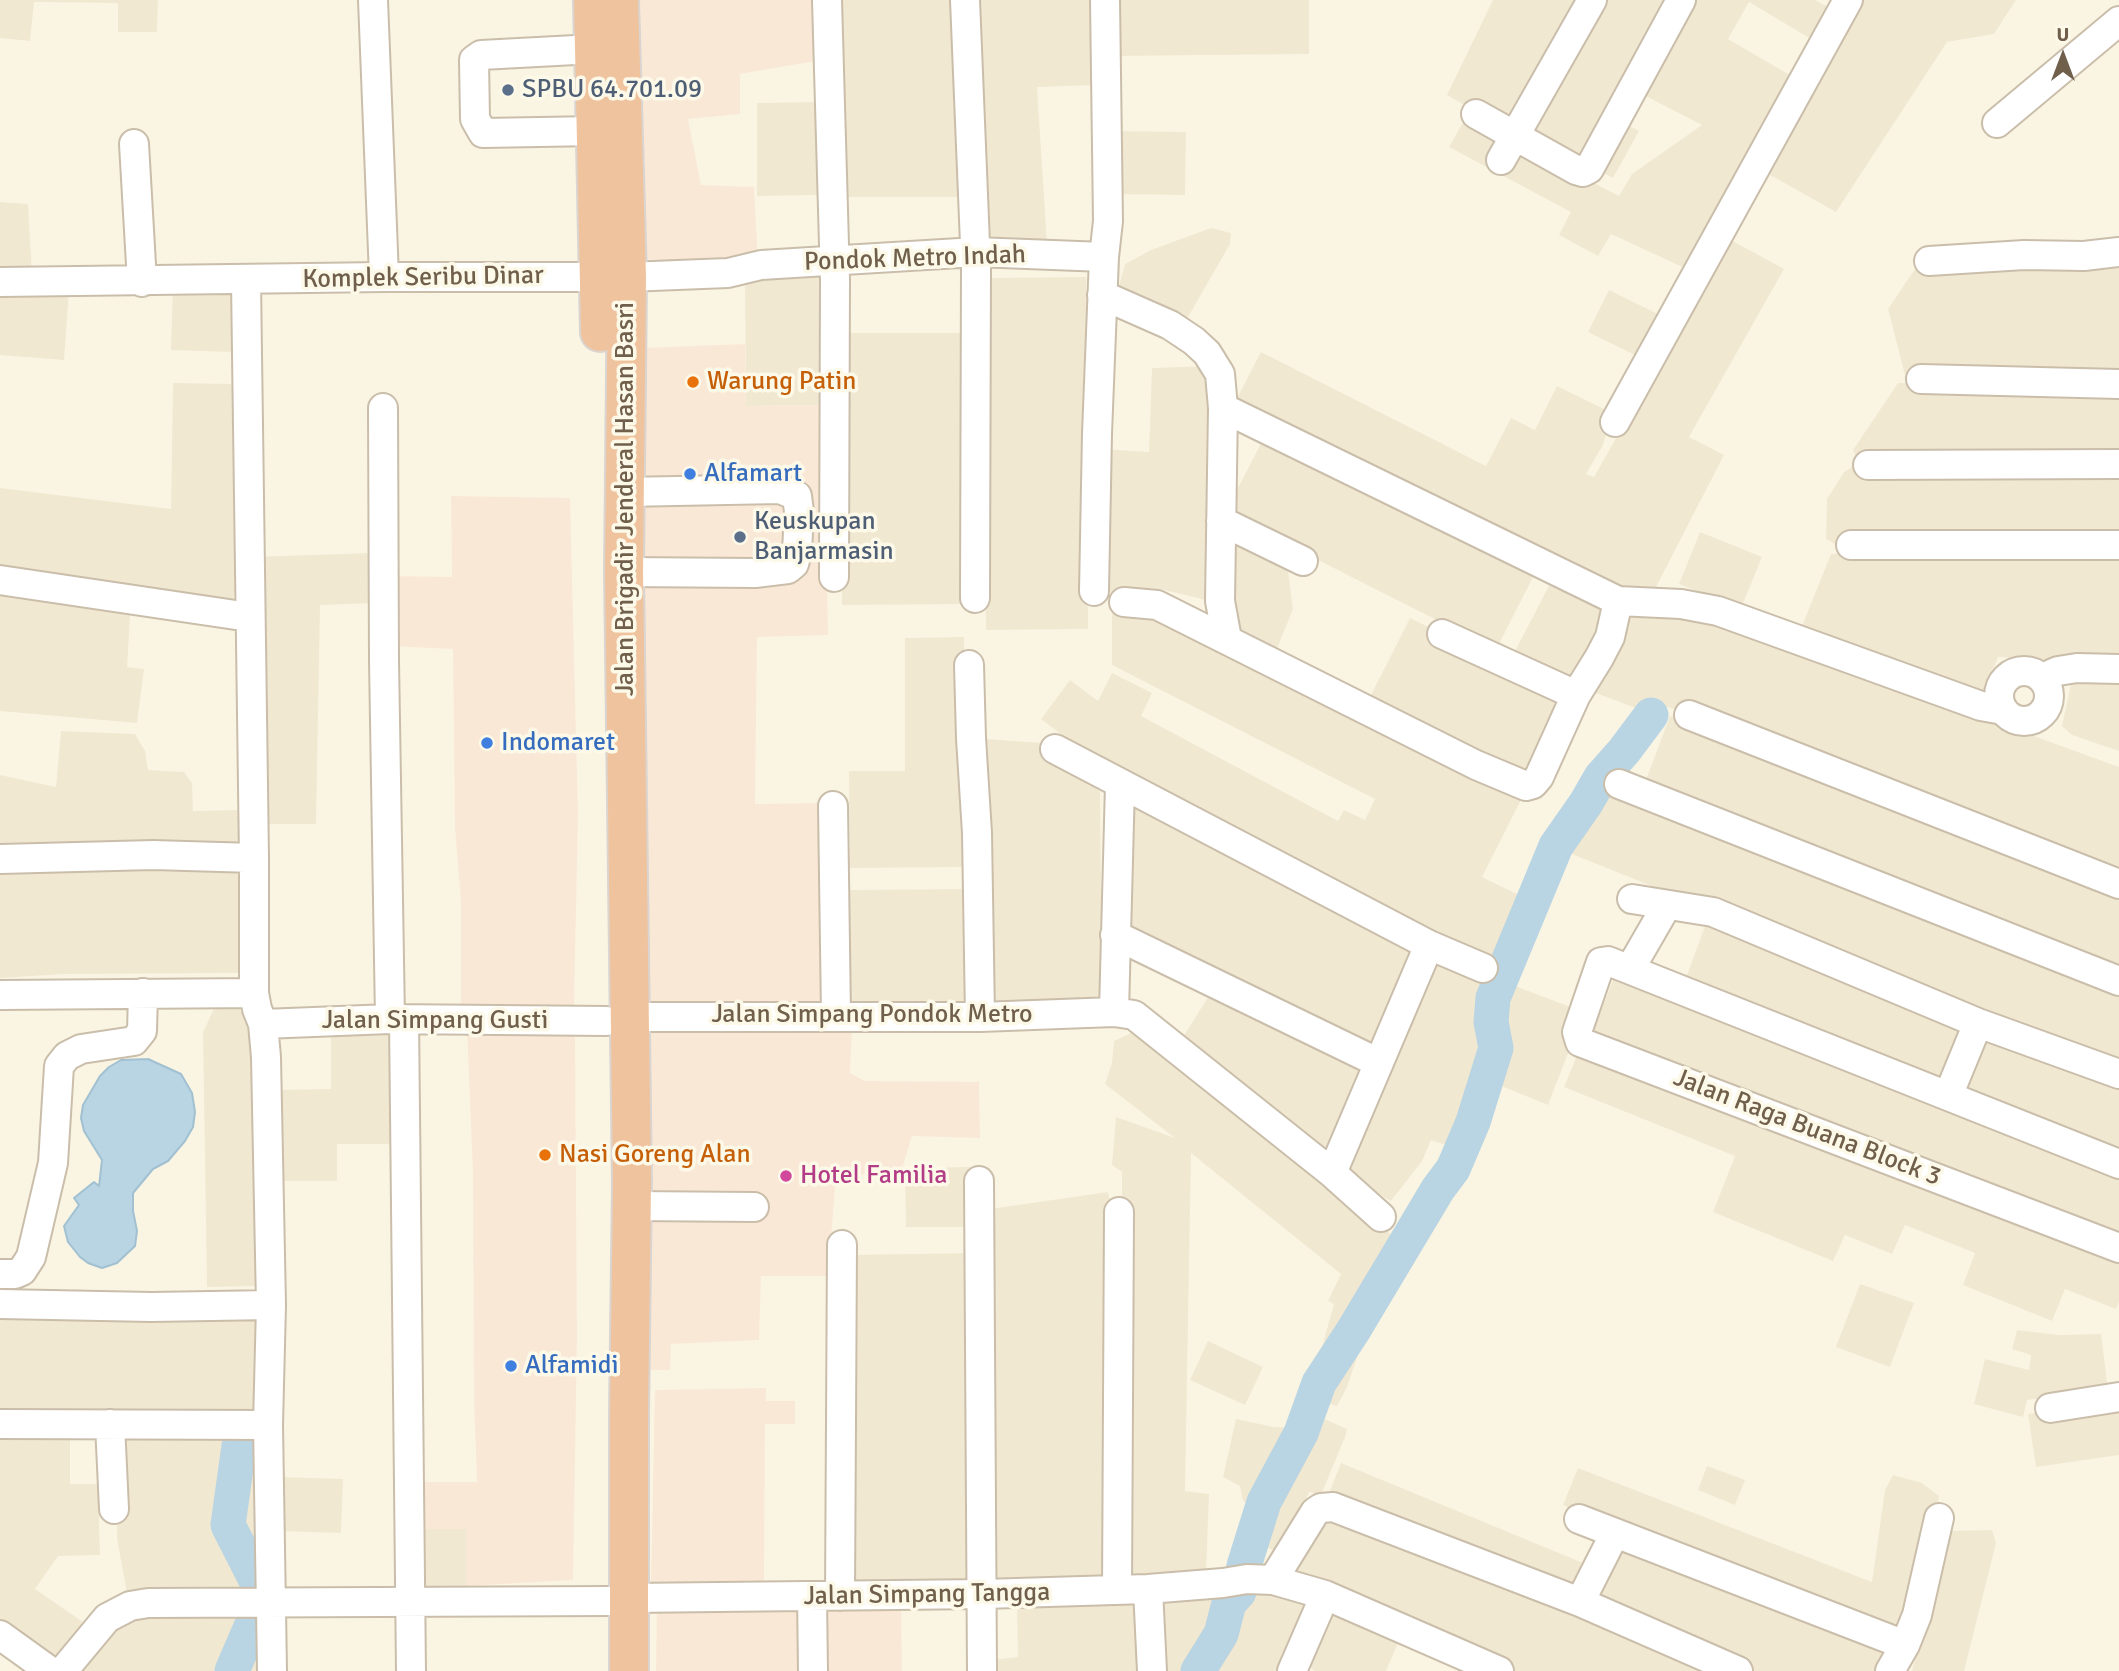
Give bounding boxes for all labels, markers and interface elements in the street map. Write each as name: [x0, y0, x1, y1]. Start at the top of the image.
north arrow: [2028, 21, 2098, 91]
text: U: [2057, 23, 2069, 47]
place label: SPBU 64.701.09: [522, 74, 702, 106]
marker: SPBU 64.701.09: [500, 82, 516, 98]
street label: Pondok Metro Indah: [803, 240, 1027, 278]
street label: Komplek Seribu Dinar: [302, 260, 544, 296]
street label: Jalan Brigadir Jenderal Hasan Basri: [610, 302, 642, 696]
place label: Warung Patin: [707, 366, 856, 398]
marker: Warung Patin: [685, 374, 701, 390]
place label: Alfamart: [704, 458, 802, 490]
marker: Alfamart: [682, 466, 698, 482]
place label: Keuskupan Banjarmasin: [754, 506, 894, 568]
marker: Keuskupan Banjarmasin: [732, 529, 748, 545]
place label: Indomaret: [501, 727, 615, 759]
marker: Indomaret: [479, 735, 495, 751]
street label: Jalan Simpang Pondok Metro: [711, 999, 1033, 1031]
street label: Jalan Simpang Gusti: [322, 1005, 548, 1037]
street label: Jalan Raga Buana Block 3: [1669, 1063, 1945, 1193]
place label: Nasi Goreng Alan: [559, 1139, 751, 1171]
marker: Nasi Goreng Alan: [537, 1147, 553, 1163]
place label: Hotel Familia: [800, 1160, 947, 1192]
marker: Hotel Familia: [778, 1168, 794, 1184]
place label: Alfamidi: [525, 1350, 618, 1382]
marker: Alfamidi: [503, 1358, 519, 1374]
street label: Jalan Simpang Tangga: [803, 1577, 1051, 1613]

